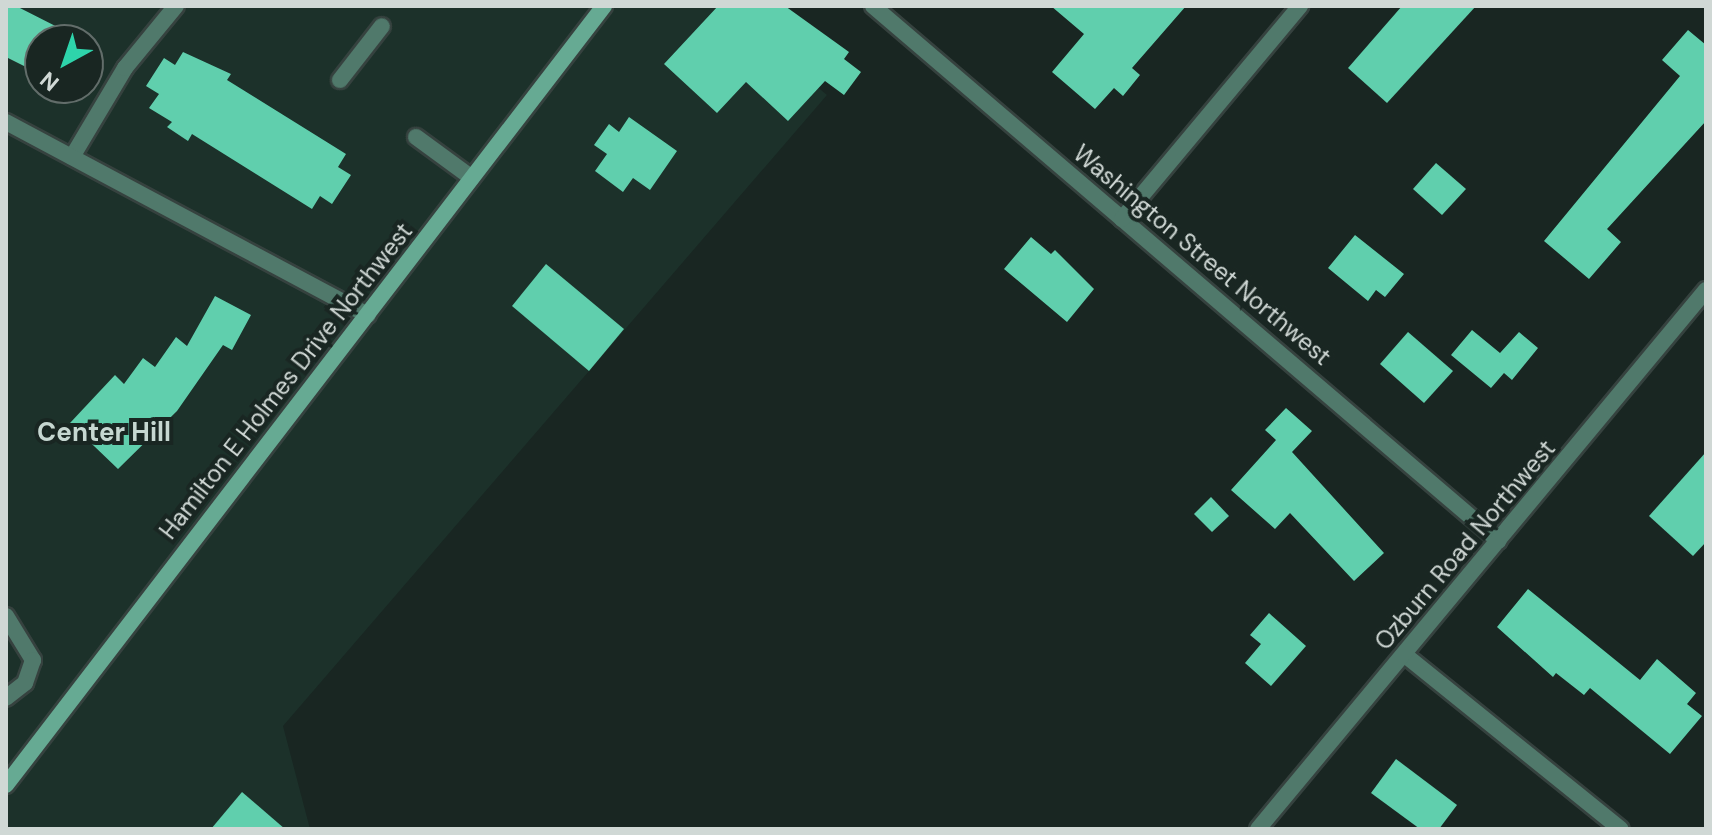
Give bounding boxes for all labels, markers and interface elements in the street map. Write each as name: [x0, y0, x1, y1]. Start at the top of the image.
north arrow: [24, 24, 104, 104]
text: N: [34, 65, 65, 98]
street label: Washington Street Northwest: [1067, 139, 1337, 371]
street label: Hamilton E Holmes Drive Northwest: [154, 217, 418, 545]
district label: Center Hill: [37, 417, 171, 449]
street label: Ozburn Road Northwest: [1369, 434, 1561, 656]

